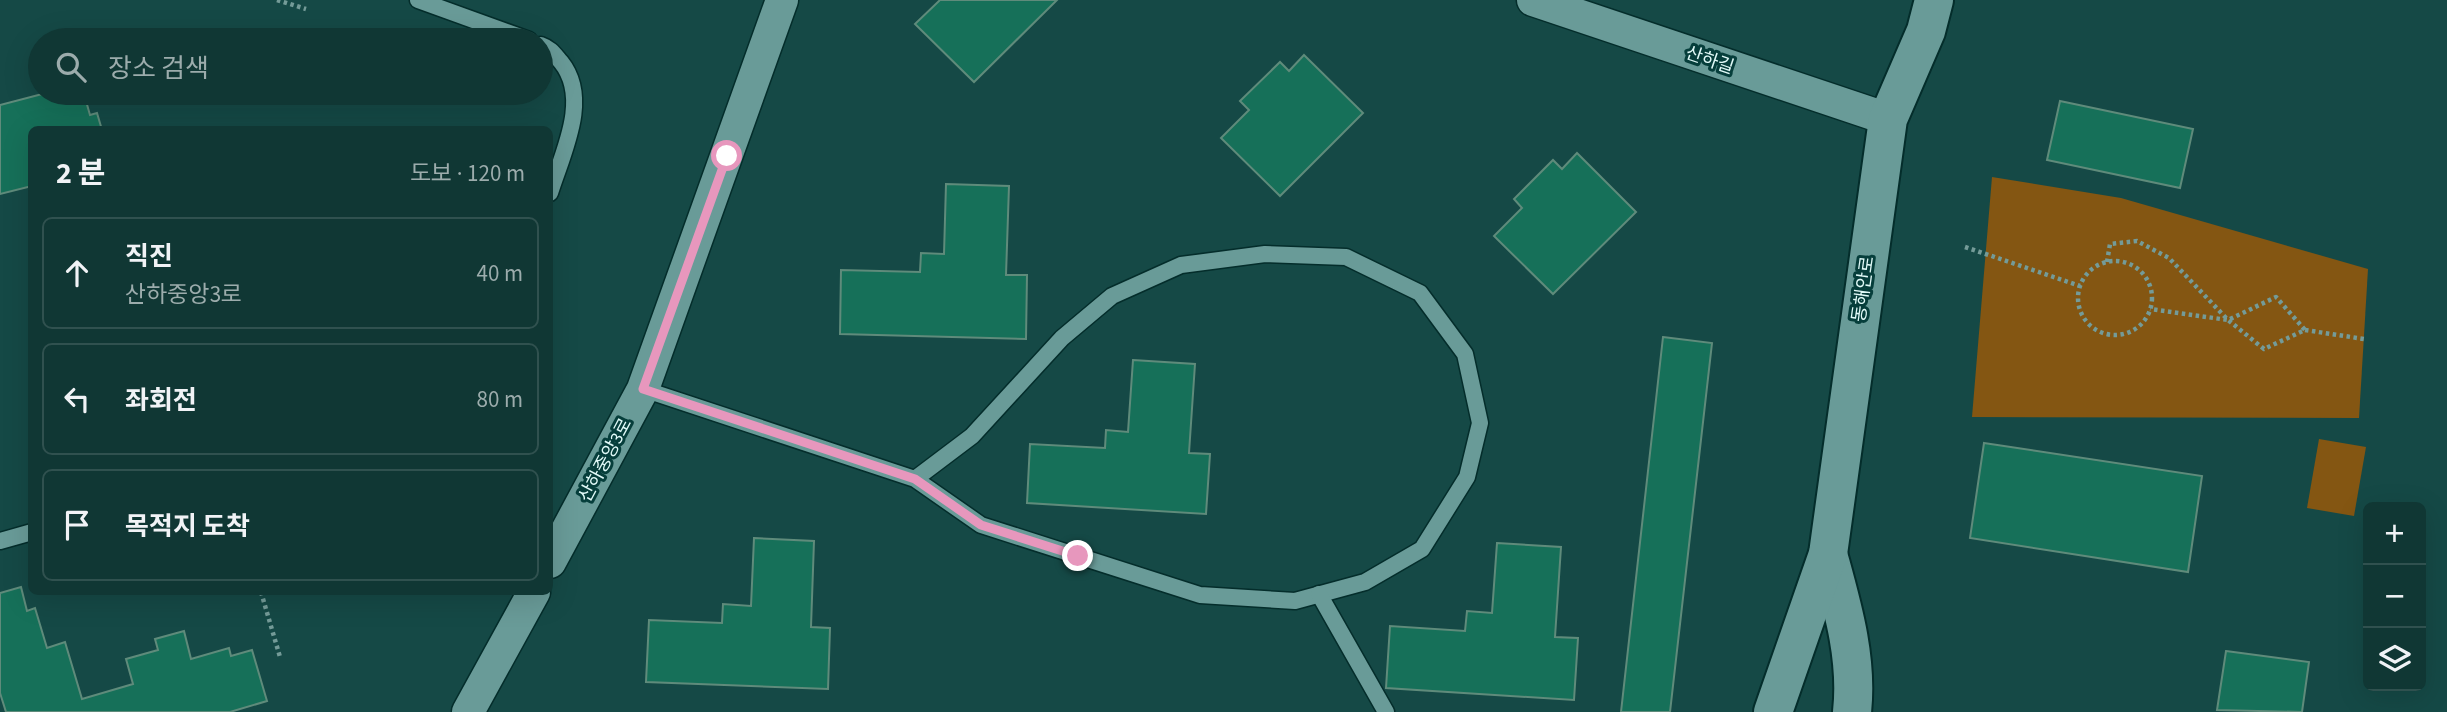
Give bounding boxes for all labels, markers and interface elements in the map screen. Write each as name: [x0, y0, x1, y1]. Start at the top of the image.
search box: [28, 28, 553, 105]
street label: 산하길: [1682, 41, 1737, 80]
icon: search: [52, 48, 90, 86]
text: 장소 검색: [108, 50, 209, 87]
route start: [711, 140, 742, 171]
text: 2 분: [56, 152, 105, 195]
text: 도보 · 120 m: [410, 157, 525, 190]
text: 직진: [125, 238, 173, 275]
icon: ahead: [58, 254, 96, 292]
street label: 동해안로: [1847, 255, 1880, 324]
text: 40 m: [476, 257, 523, 290]
text: 산하중앙3로: [125, 278, 242, 311]
icon: left: [58, 380, 96, 418]
text: 좌회전: [125, 382, 197, 419]
text: 80 m: [476, 383, 523, 416]
street label: 산하중앙3로: [573, 414, 638, 507]
map controls: [2363, 502, 2426, 691]
button: +: [2363, 502, 2426, 565]
icon: arrive: [58, 506, 96, 544]
text: 목적지 도착: [125, 508, 250, 545]
route end: [1062, 540, 1093, 571]
button: −: [2363, 565, 2426, 628]
button: layers: [2363, 628, 2426, 691]

